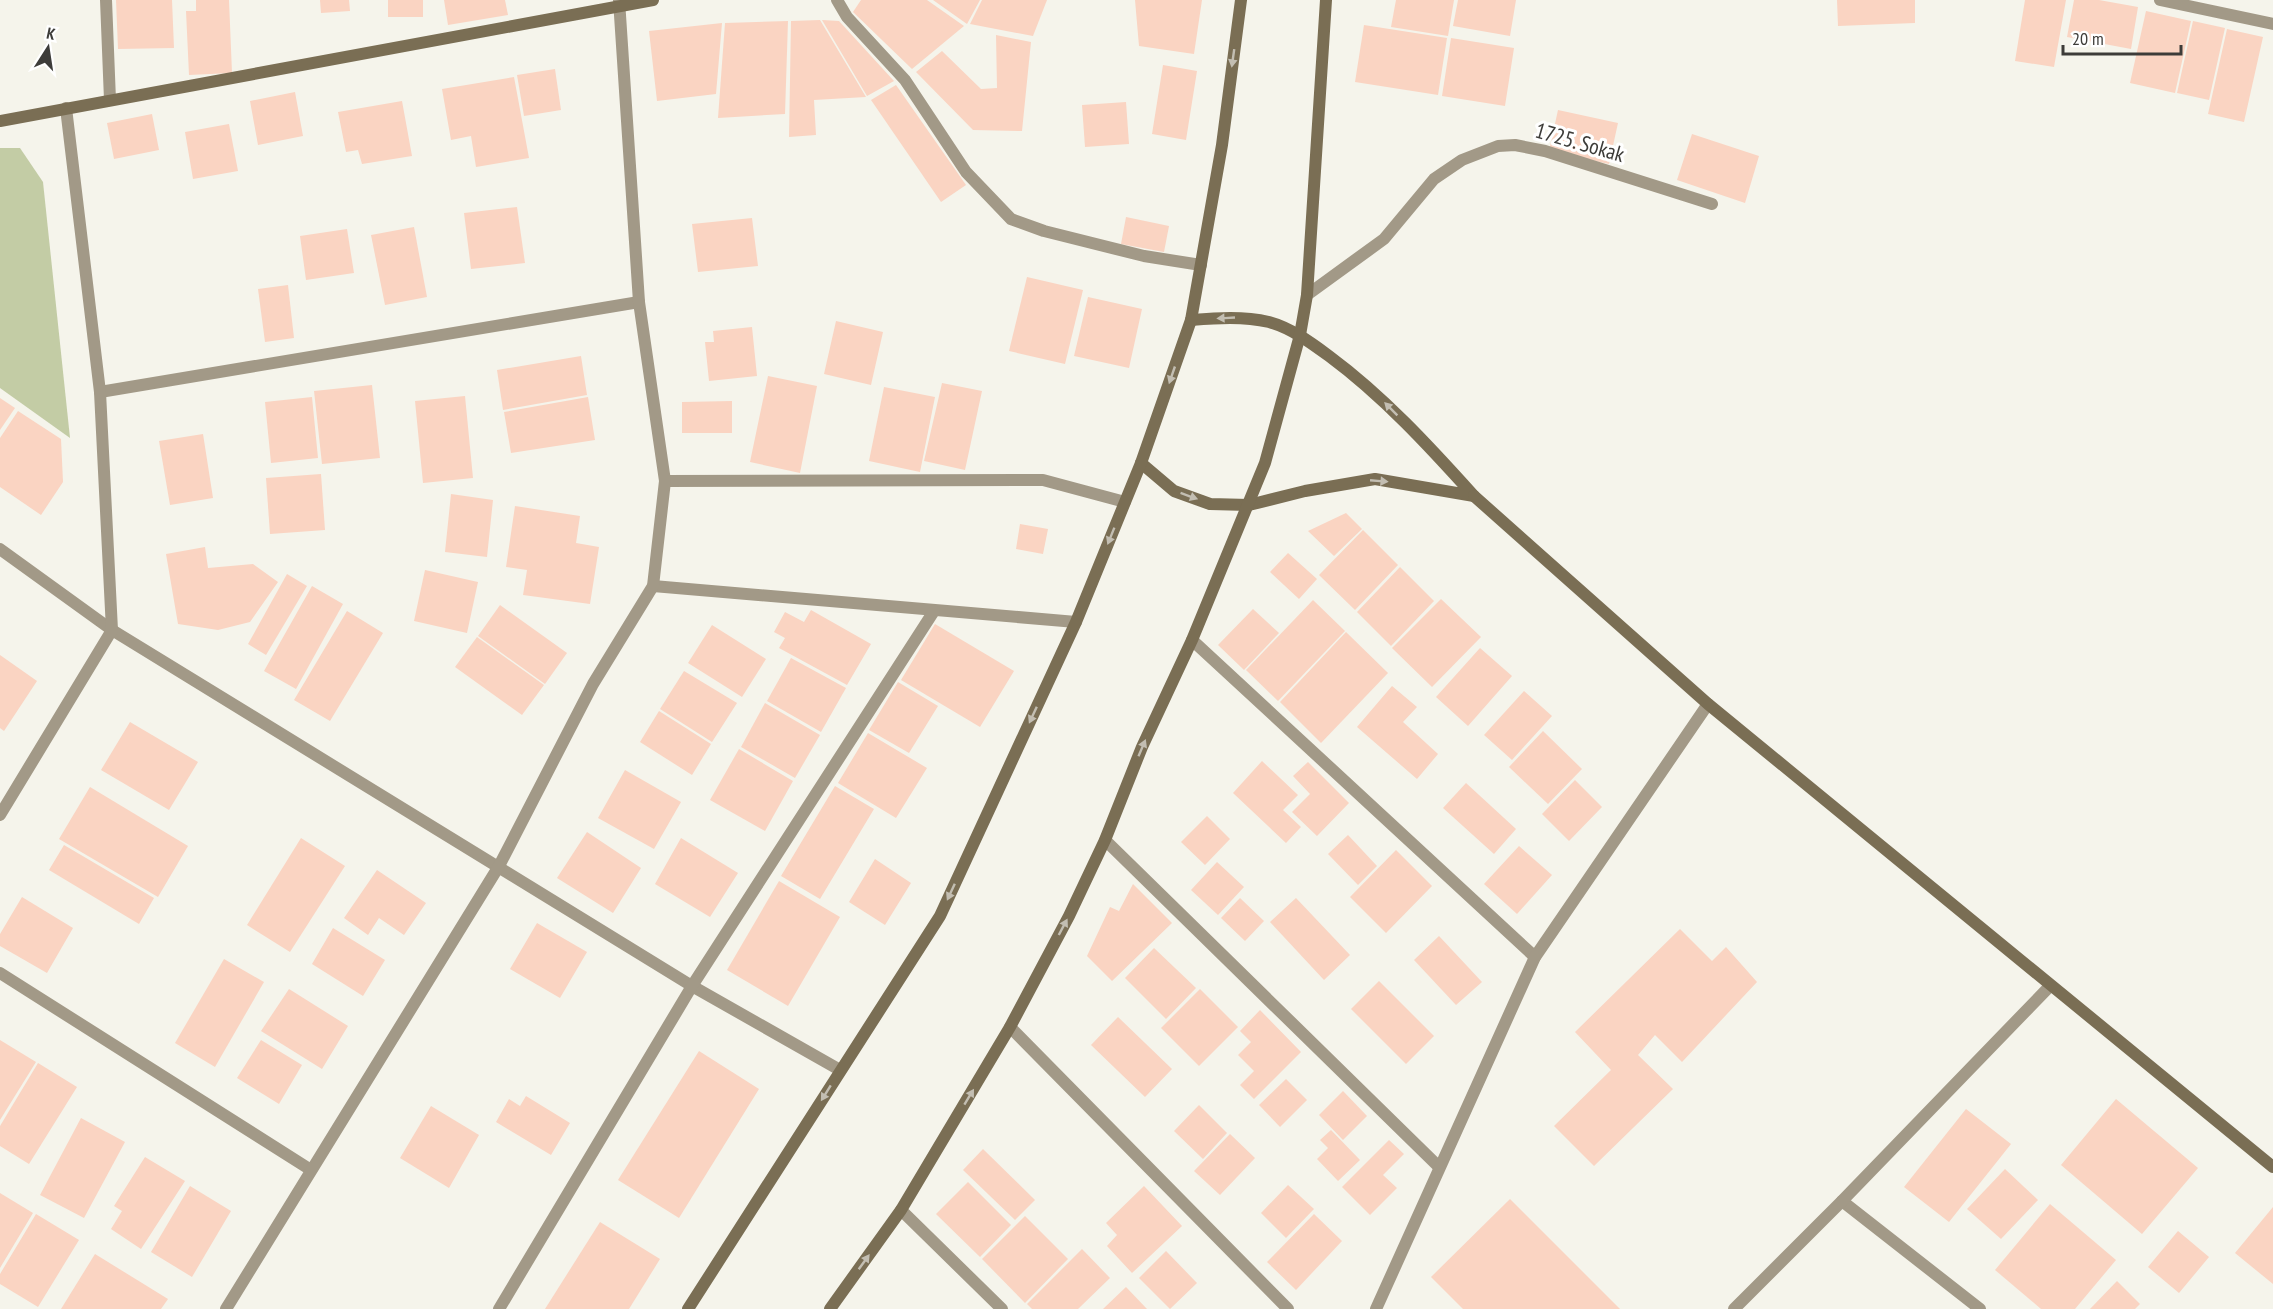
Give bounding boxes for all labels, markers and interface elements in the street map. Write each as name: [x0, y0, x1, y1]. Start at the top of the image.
north arrow: [18, 18, 78, 78]
scale bar: [2063, 18, 2182, 56]
text: K: [45, 23, 58, 44]
text: 20 m: [2072, 27, 2104, 50]
one-way arrow: [1229, 49, 1238, 68]
street label: 1725. Sokak: [1532, 116, 1628, 168]
one-way arrow: [1216, 313, 1235, 322]
one-way arrow: [1166, 366, 1176, 384]
one-way arrow: [1385, 402, 1399, 416]
one-way arrow: [1370, 476, 1389, 485]
one-way arrow: [1180, 491, 1198, 501]
one-way arrow: [1106, 528, 1116, 546]
one-way arrow: [1028, 706, 1037, 724]
one-way arrow: [1137, 739, 1147, 757]
one-way arrow: [947, 884, 956, 901]
one-way arrow: [1058, 918, 1068, 935]
one-way arrow: [820, 1085, 831, 1101]
one-way arrow: [963, 1089, 974, 1105]
one-way arrow: [858, 1254, 870, 1270]

